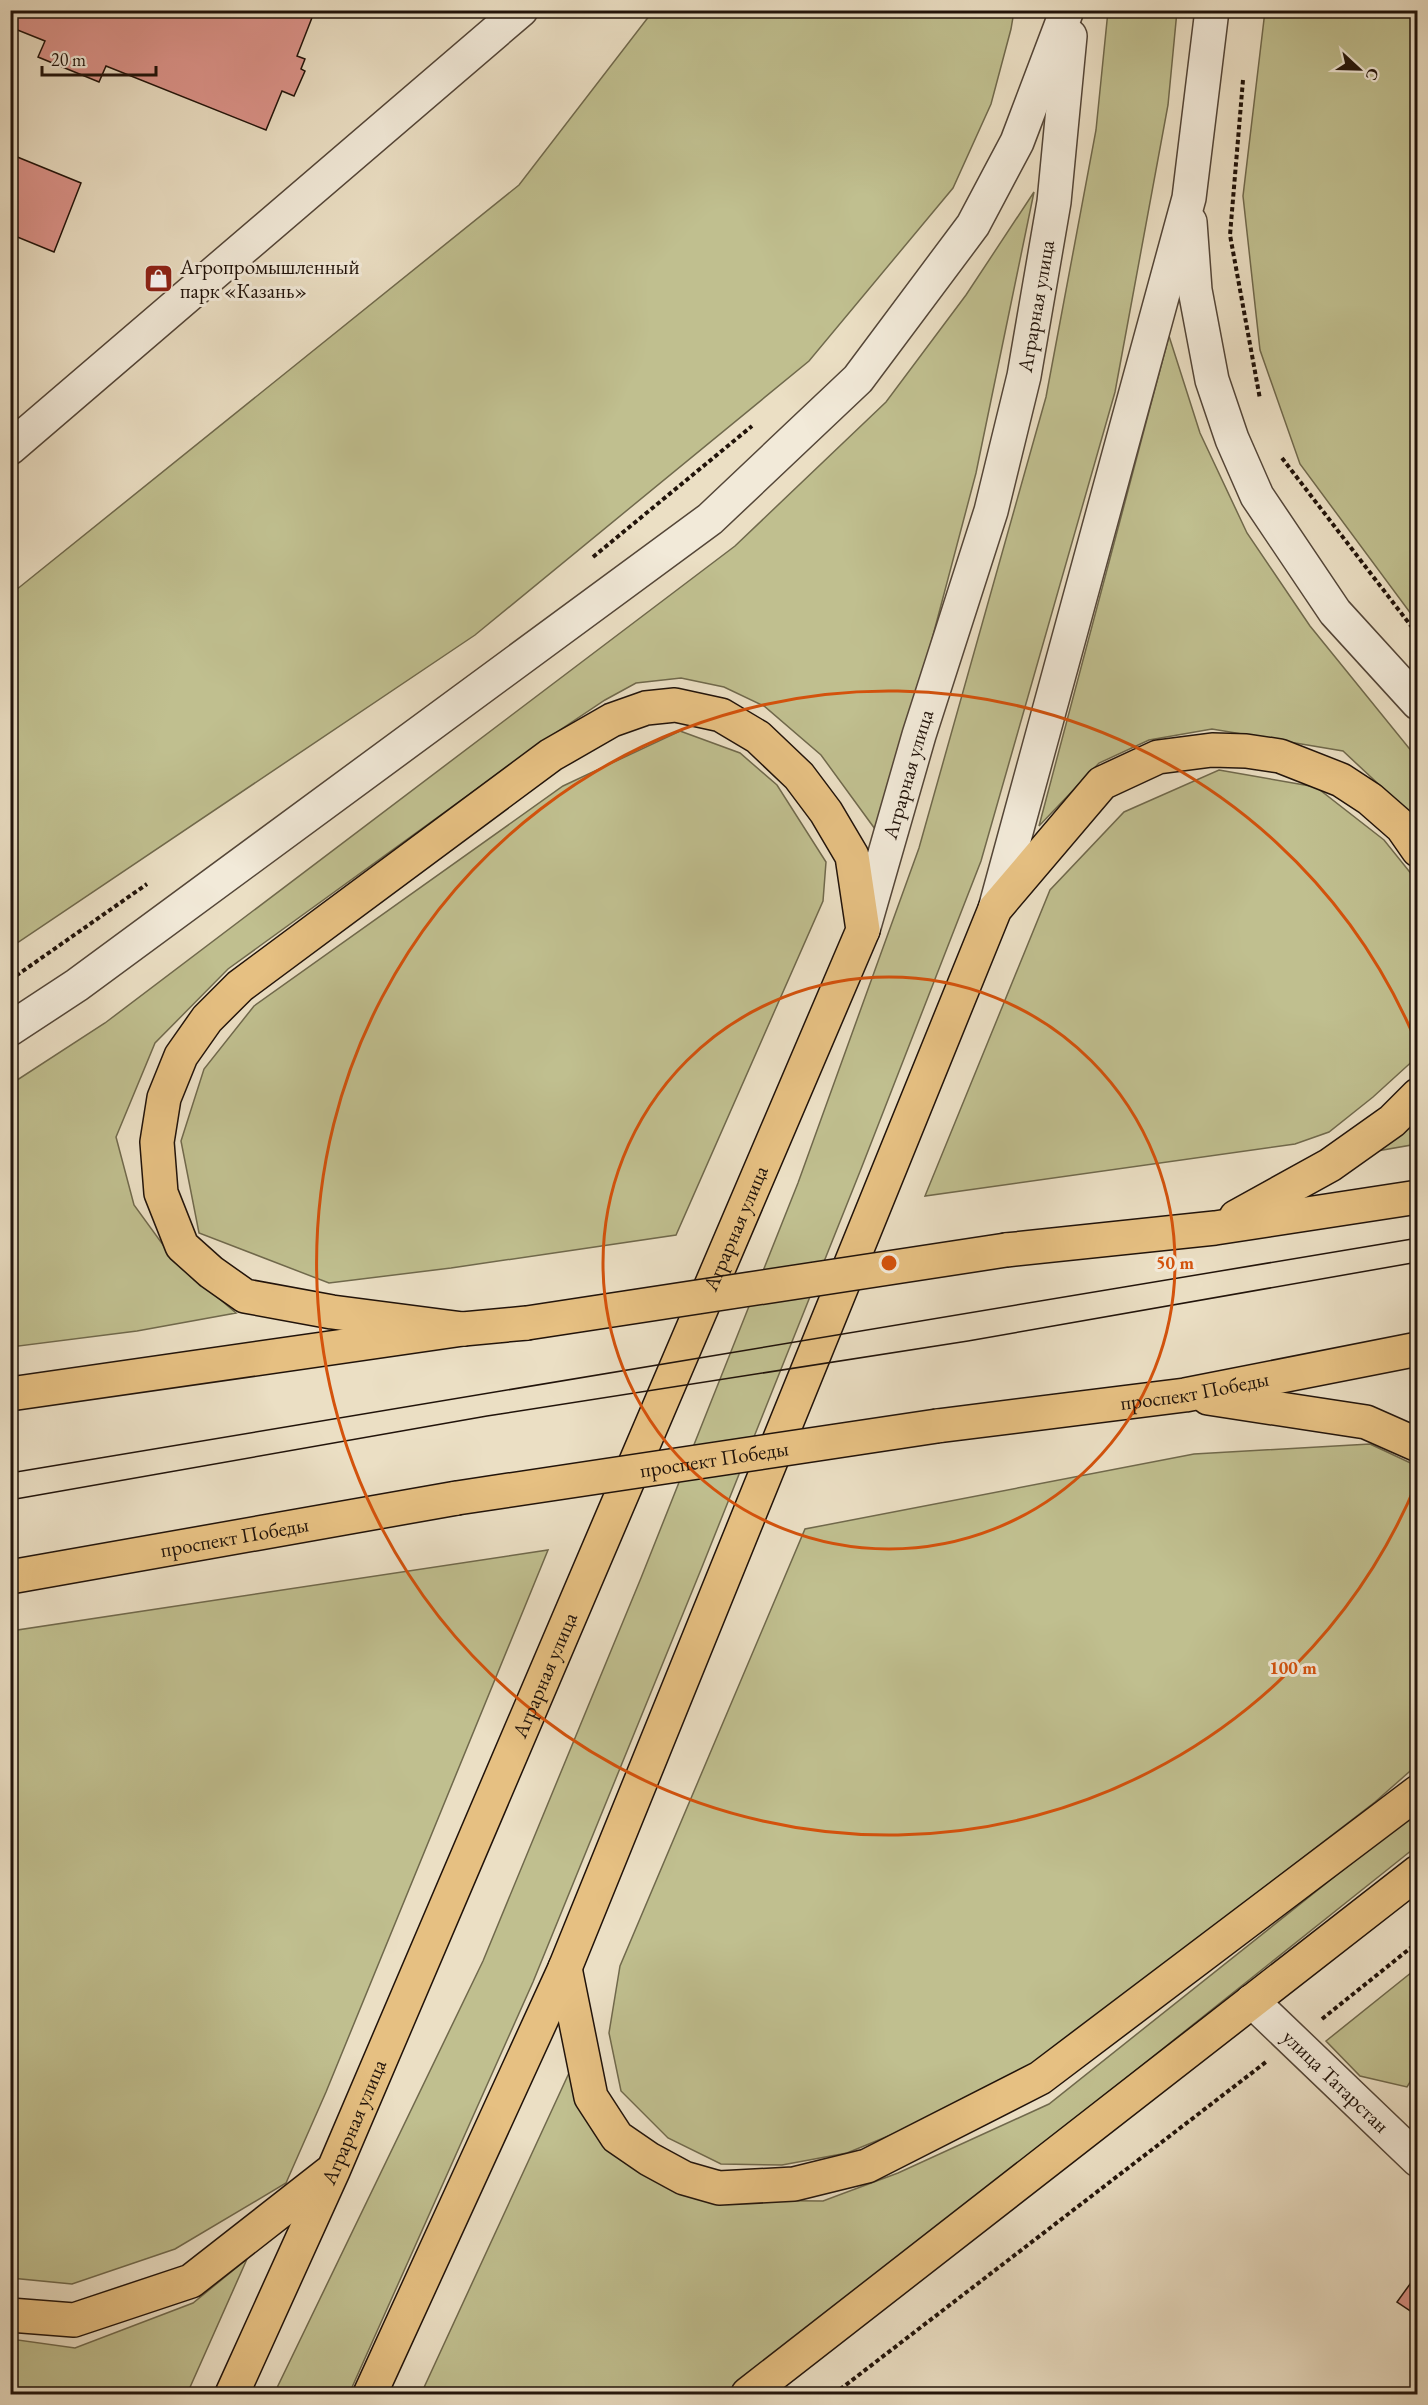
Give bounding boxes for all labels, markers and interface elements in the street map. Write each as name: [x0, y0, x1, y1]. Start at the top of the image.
scale bar: [42, 39, 156, 77]
north arrow: [1329, 39, 1389, 99]
text: 20 m: [51, 48, 86, 71]
text: С: [1361, 65, 1384, 84]
street label: Аграрная улица: [1011, 237, 1060, 375]
place label: Агропромышленный парк «Казань»: [179, 253, 360, 304]
shop icon: Агропромышленный парк «Казань»: [143, 263, 175, 295]
street label: Аграрная улица: [876, 705, 940, 843]
street label: Аграрная улица: [696, 1161, 774, 1296]
text: 50 m: [1156, 1251, 1194, 1274]
centre of rings: [879, 1253, 899, 1273]
street label: проспект Победы: [1119, 1365, 1271, 1416]
street label: проспект Победы: [638, 1434, 790, 1483]
street label: проспект Победы: [158, 1510, 311, 1563]
street label: Аграрная улица: [505, 1608, 583, 1743]
text: 100 m: [1269, 1656, 1317, 1679]
street label: улица Татарстан: [1277, 2023, 1395, 2138]
street label: Аграрная улица: [314, 2055, 392, 2190]

